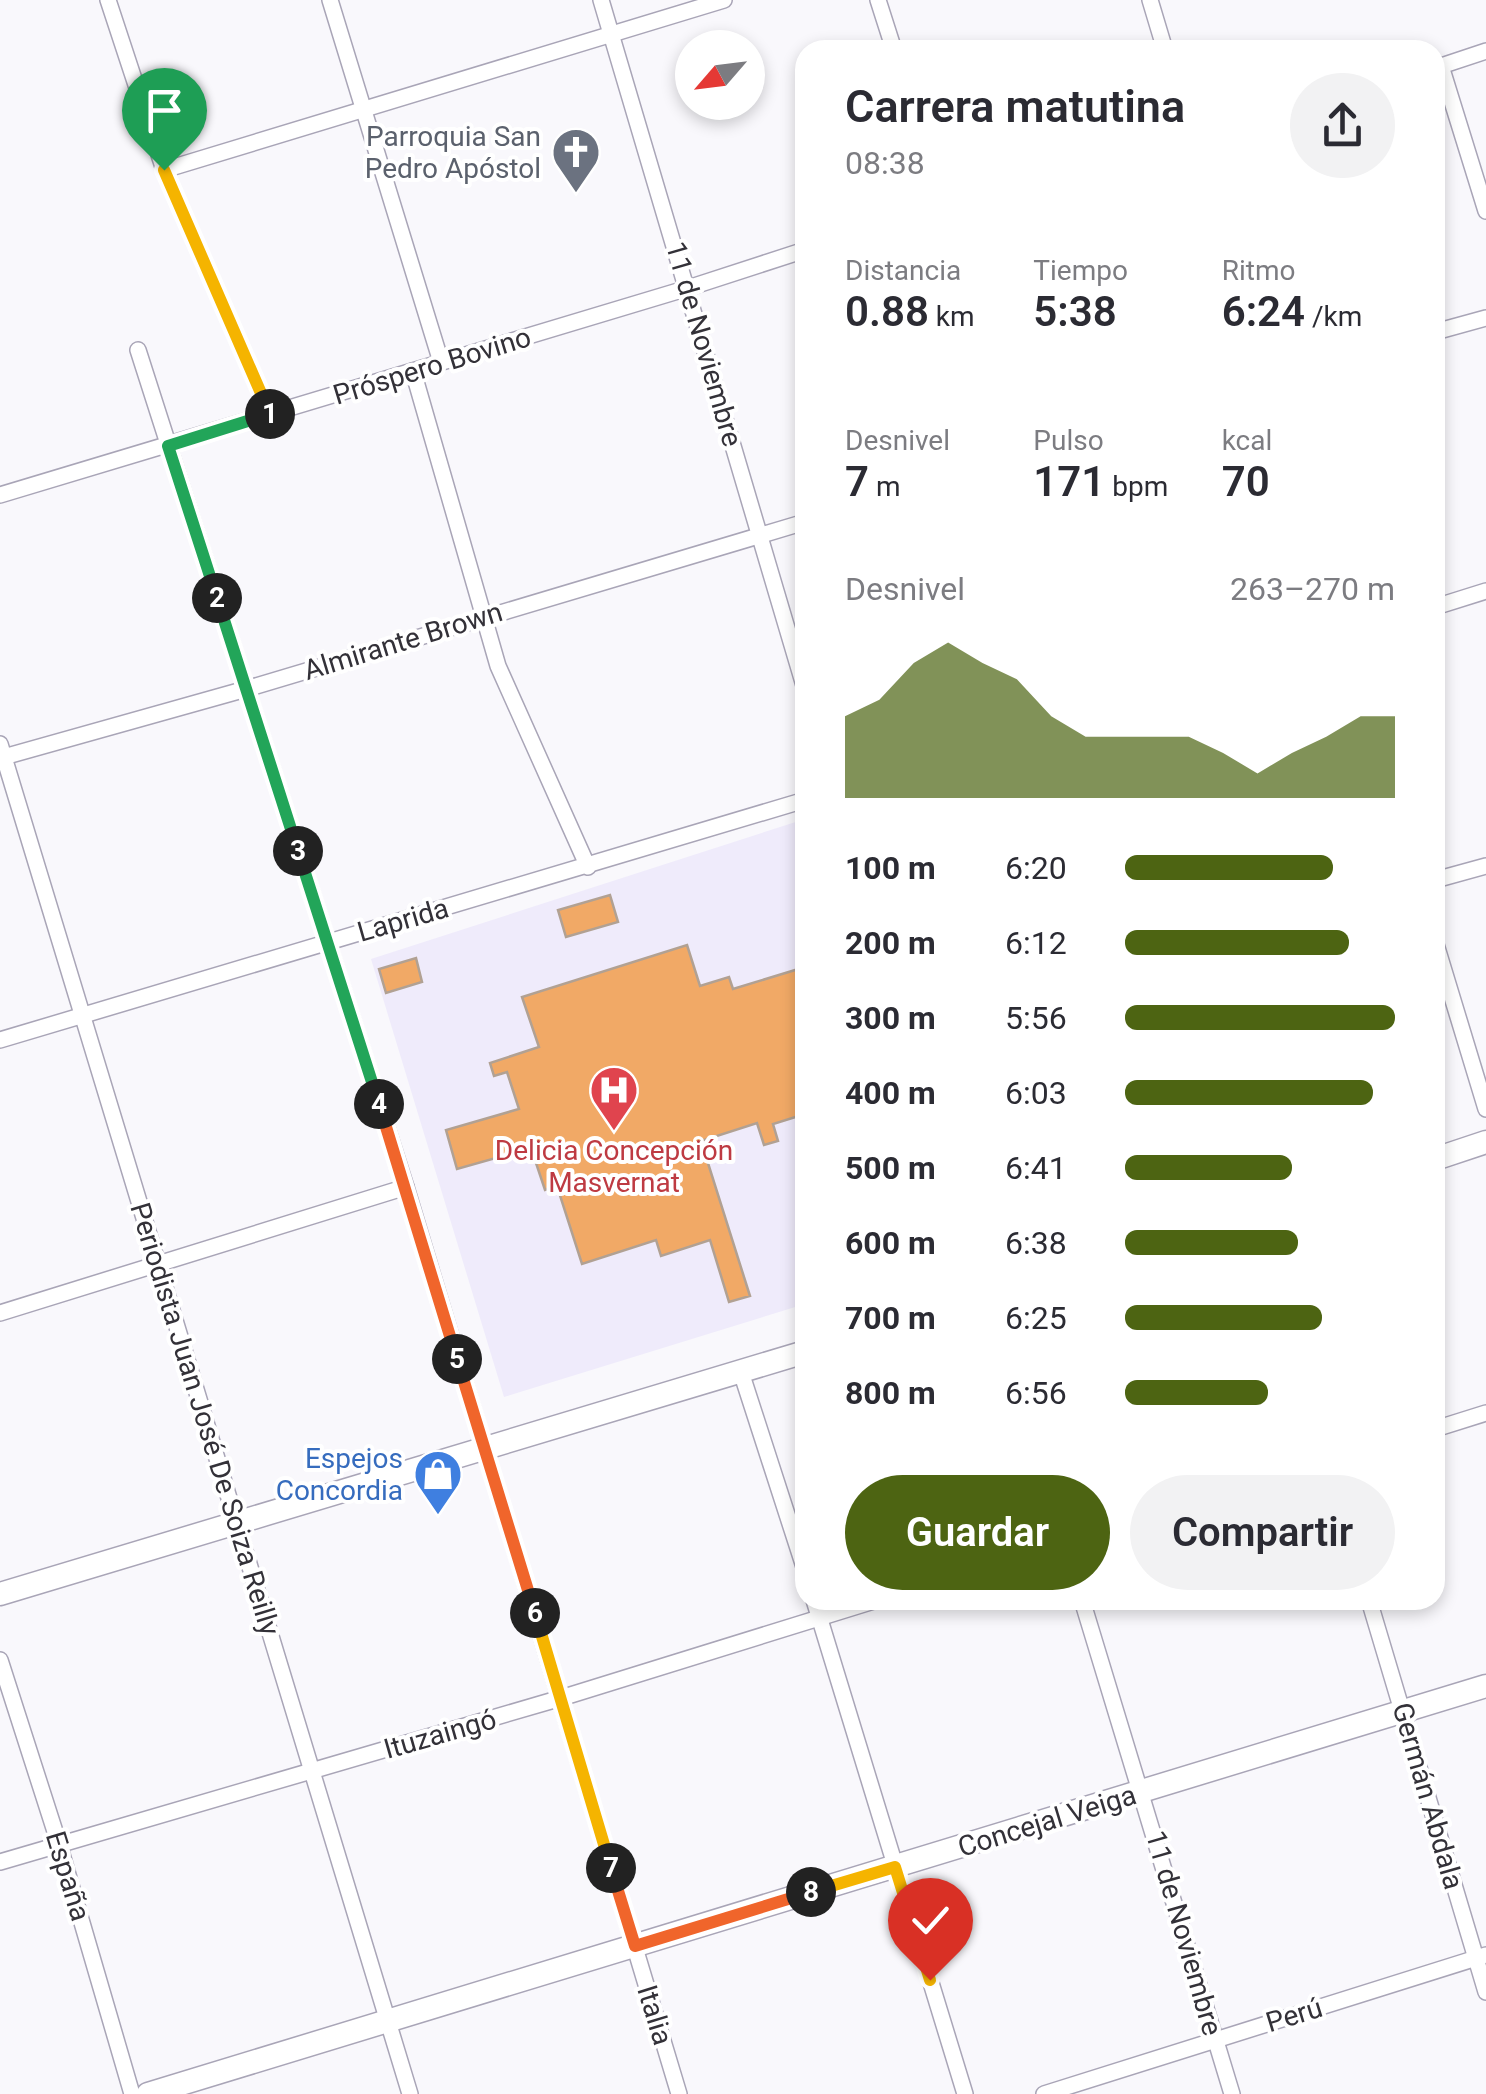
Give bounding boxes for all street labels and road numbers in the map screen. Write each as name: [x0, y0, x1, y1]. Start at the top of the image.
street label: 11 de Noviembre: [659, 238, 749, 450]
street label: Próspero Bovino: [329, 320, 535, 412]
street label: Almirante Brown: [300, 595, 506, 687]
street label: Laprida: [354, 891, 452, 949]
street label: Periodista Juan José De Soiza Reilly: [123, 1199, 287, 1639]
street label: Germán Abdala: [1386, 1699, 1470, 1893]
street label: Ituzaingó: [380, 1702, 500, 1766]
street label: Concejal Veiga: [954, 1778, 1140, 1864]
street label: España: [39, 1827, 97, 1925]
street label: 11 de Noviembre: [1139, 1827, 1229, 2039]
street label: Italia: [630, 1981, 680, 2049]
street label: Perú: [1262, 1991, 1326, 2039]

